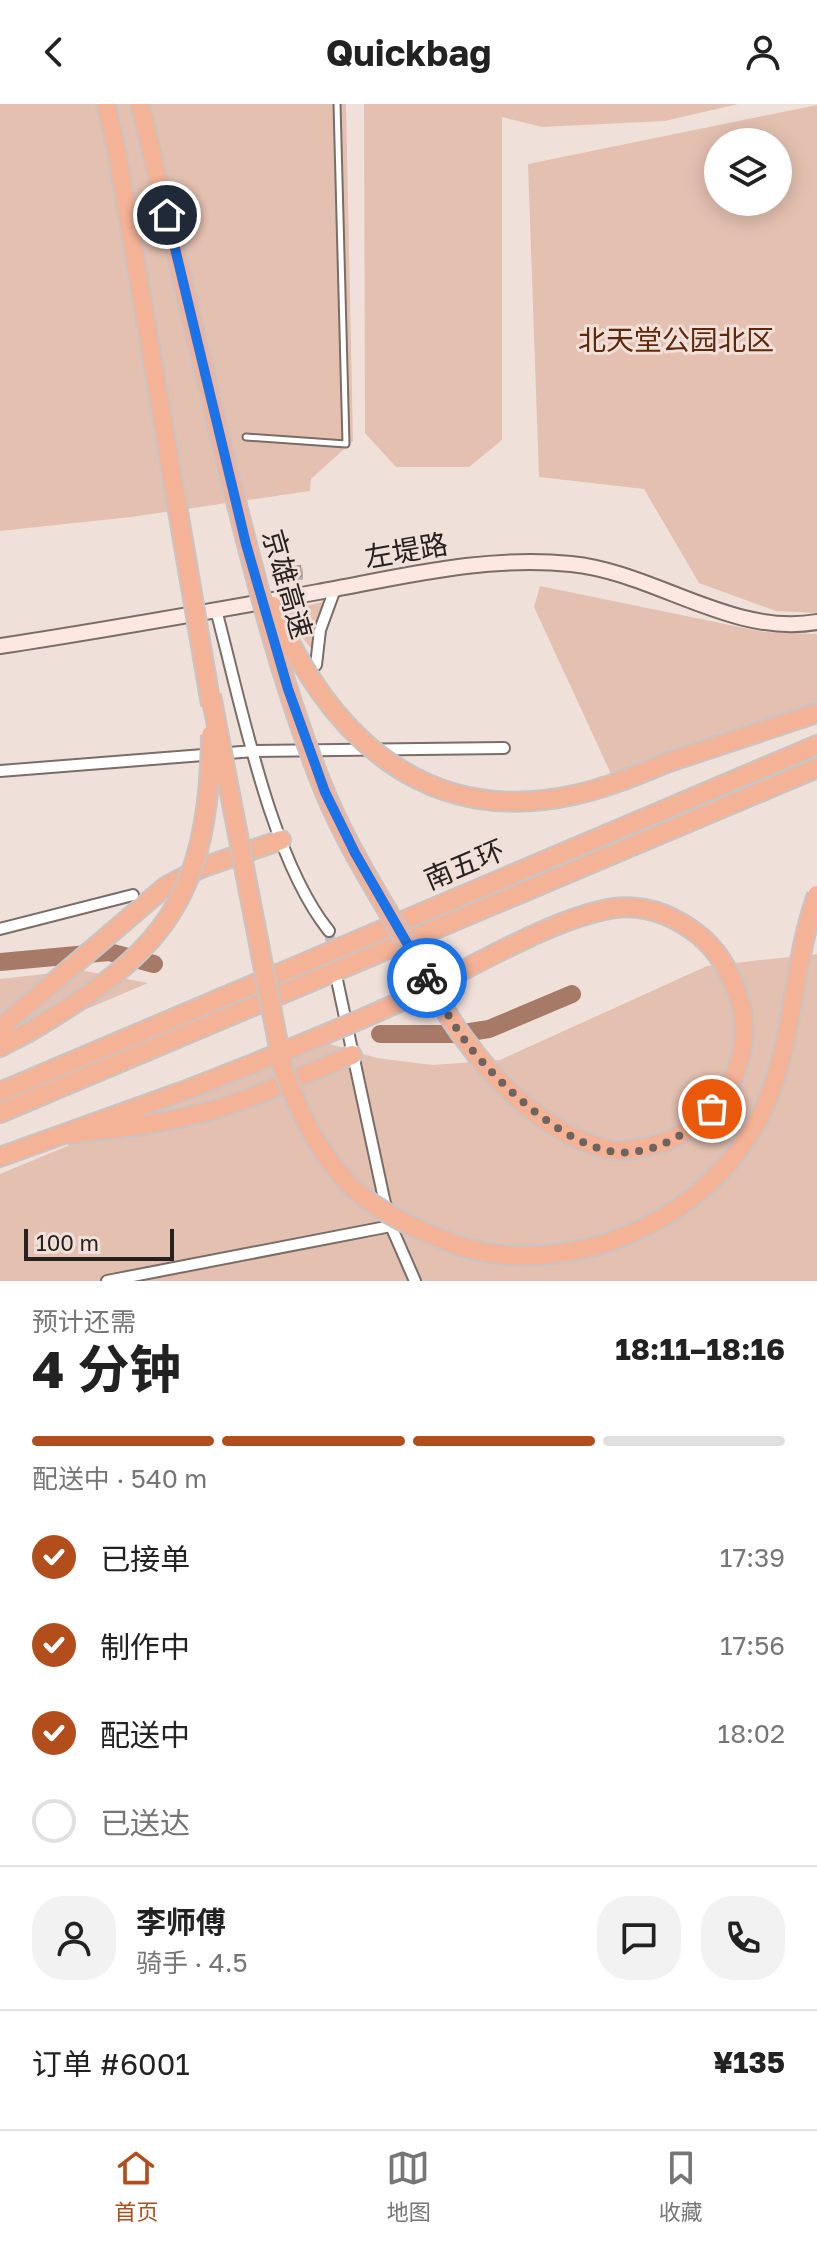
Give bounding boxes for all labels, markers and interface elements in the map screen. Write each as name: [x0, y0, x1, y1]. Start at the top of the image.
icon: back: [32, 30, 76, 74]
icon: person: [741, 30, 785, 74]
text: Quickbag: [326, 31, 491, 74]
map controls: [704, 128, 792, 216]
button: layers: [704, 128, 792, 216]
pin: [133, 181, 201, 249]
icon: home: [145, 193, 189, 237]
park label: 北天堂公园北区: [578, 323, 774, 356]
street label: 京雄高速: [257, 526, 319, 642]
street label: 左堤路: [362, 526, 450, 574]
street label: 南五环: [419, 832, 509, 896]
courier: [387, 938, 467, 1018]
icon: bike: [405, 956, 449, 1000]
pin: [678, 1075, 746, 1143]
icon: bag: [690, 1087, 734, 1131]
scale bar: [24, 1225, 174, 1261]
text: 100 m: [36, 1229, 99, 1256]
text: 预计还需: [32, 1306, 136, 1337]
text: 18:11–18:16: [615, 1331, 785, 1367]
text: 4 分钟: [32, 1337, 182, 1399]
text: 配送中 · 540 m: [32, 1463, 207, 1494]
icon: check: [32, 1535, 76, 1579]
text: 已接单: [100, 1541, 190, 1577]
text: 17:39: [720, 1542, 785, 1573]
icon: check: [32, 1623, 76, 1667]
text: 制作中: [100, 1629, 190, 1665]
text: 17:56: [720, 1630, 785, 1661]
icon: check: [32, 1711, 76, 1755]
text: 配送中: [100, 1717, 190, 1753]
text: 18:02: [718, 1718, 785, 1749]
text: 已送达: [100, 1805, 190, 1841]
button: person: [32, 1896, 116, 1980]
button: chat: [597, 1896, 681, 1980]
button: phone: [701, 1896, 785, 1980]
text: 李师傅: [136, 1904, 226, 1940]
text: 骑手 · 4.5: [136, 1947, 248, 1978]
text: ¥135: [713, 2044, 785, 2080]
text: 订单 #6001: [32, 2046, 190, 2082]
tab: 首页: [114, 2146, 158, 2226]
tab: 地图: [386, 2146, 431, 2226]
tab: 收藏: [659, 2146, 703, 2226]

